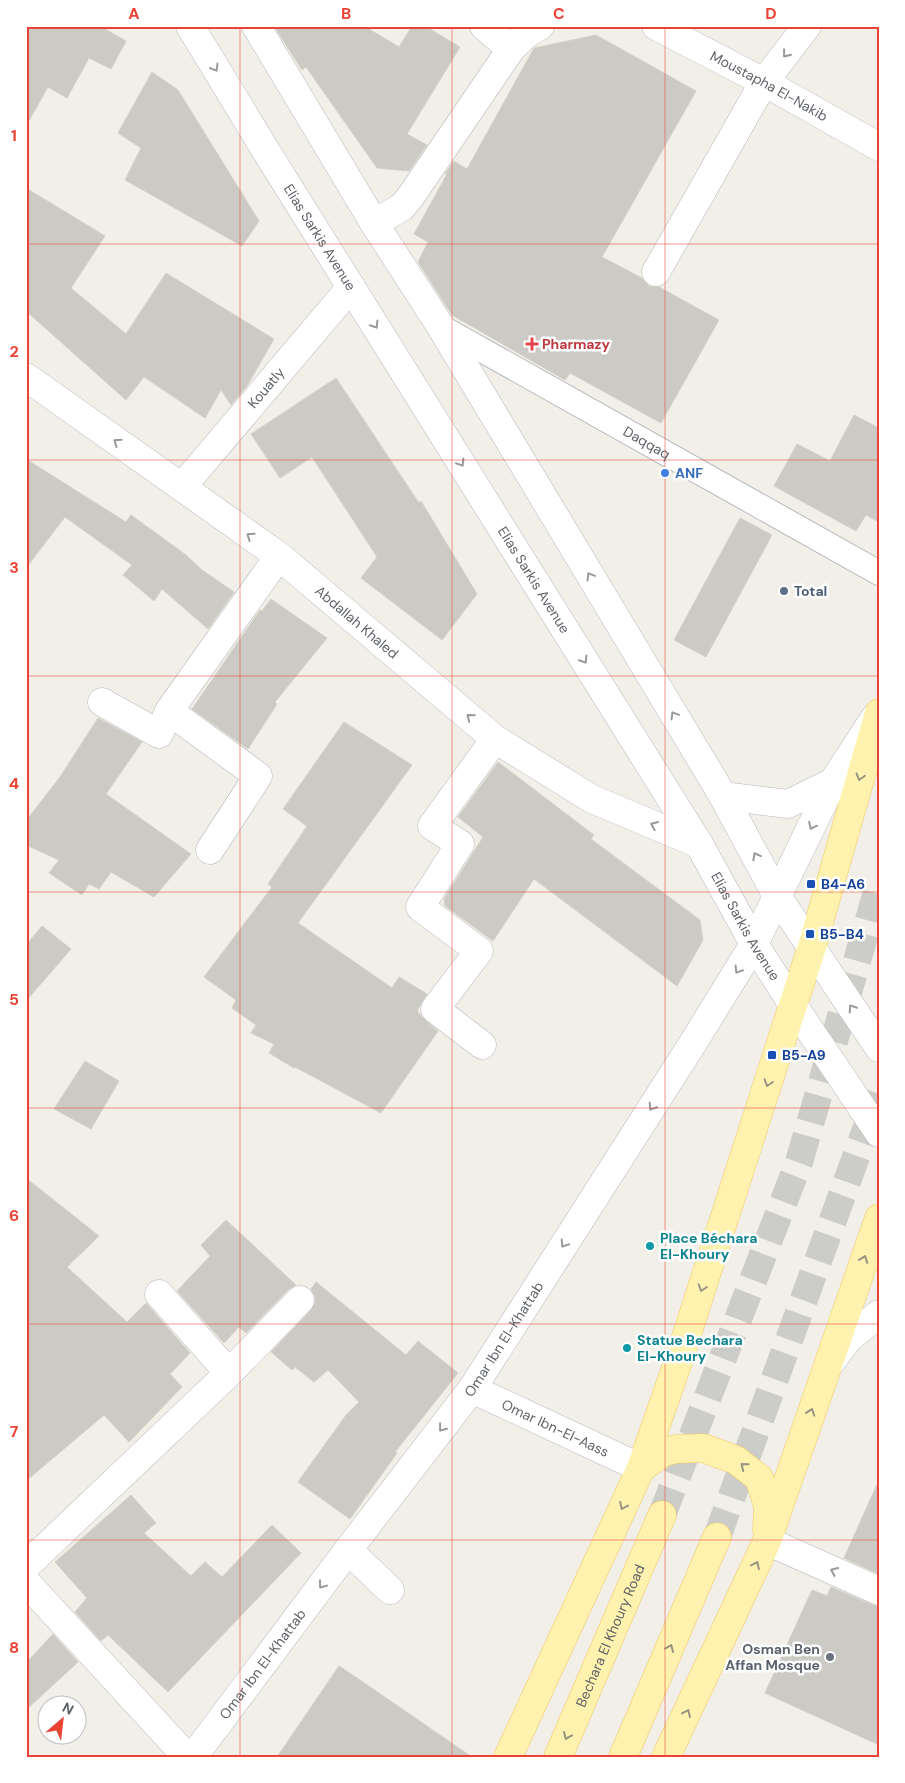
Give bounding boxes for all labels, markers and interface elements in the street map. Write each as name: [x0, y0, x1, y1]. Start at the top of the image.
text: A: [128, 3, 140, 24]
text: B: [341, 3, 351, 24]
text: C: [553, 3, 565, 24]
text: D: [765, 3, 777, 24]
street label: Moustapha El-Nakib: [707, 47, 831, 125]
one-way arrow: [783, 48, 791, 57]
one-way arrow: [209, 62, 218, 71]
text: 1: [11, 125, 17, 146]
street label: Elias Sarkis Avenue: [280, 181, 360, 294]
one-way arrow: [368, 319, 378, 328]
place label: Pharmazy: [542, 335, 610, 353]
marker: Pharmazy: [526, 338, 538, 350]
text: 2: [9, 341, 19, 362]
street label: Kouatly: [244, 363, 288, 412]
street label: Daqqaq: [620, 422, 674, 463]
one-way arrow: [114, 439, 123, 448]
one-way arrow: [454, 457, 464, 466]
place label: ANF: [675, 464, 703, 482]
marker: ANF: [659, 467, 671, 479]
street label: Elias Sarkis Avenue: [494, 523, 574, 637]
one-way arrow: [246, 533, 256, 542]
text: 3: [9, 557, 19, 578]
one-way arrow: [587, 573, 597, 582]
street label: Abdallah Khaled: [311, 582, 402, 662]
place label: Total: [794, 582, 827, 600]
marker: Total: [778, 585, 790, 597]
one-way arrow: [578, 654, 587, 663]
one-way arrow: [671, 712, 681, 721]
one-way arrow: [466, 714, 475, 723]
one-way arrow: [856, 772, 866, 780]
text: 4: [9, 773, 19, 794]
one-way arrow: [650, 821, 659, 832]
one-way arrow: [808, 821, 818, 830]
one-way arrow: [752, 852, 762, 861]
street label: Elias Sarkis Avenue: [707, 869, 784, 984]
place label: B4-A6: [821, 875, 865, 893]
marker: B4-A6: [805, 878, 817, 890]
place label: B5-B4: [820, 925, 864, 943]
marker: B5-B4: [804, 928, 816, 940]
one-way arrow: [735, 964, 745, 973]
text: 5: [9, 989, 19, 1010]
one-way arrow: [849, 1004, 858, 1013]
place label: B5-A9: [782, 1046, 826, 1064]
marker: B5-A9: [766, 1049, 778, 1061]
one-way arrow: [764, 1079, 774, 1087]
one-way arrow: [649, 1102, 658, 1111]
text: 6: [9, 1205, 19, 1226]
place label: Place Béchara El-Khoury: [660, 1229, 757, 1263]
one-way arrow: [561, 1239, 571, 1248]
marker: Place Béchara El-Khoury: [644, 1240, 656, 1252]
one-way arrow: [858, 1255, 868, 1264]
street label: Omar Ibn El-Khattab: [460, 1278, 547, 1400]
one-way arrow: [698, 1283, 708, 1291]
place label: Statue Bechara El-Khoury: [637, 1331, 743, 1365]
marker: Statue Bechara El-Khoury: [621, 1342, 633, 1354]
street label: Omar Ibn-El-Aass: [499, 1395, 612, 1461]
one-way arrow: [805, 1409, 815, 1417]
text: 7: [10, 1421, 19, 1442]
one-way arrow: [439, 1422, 448, 1432]
one-way arrow: [740, 1463, 749, 1472]
one-way arrow: [619, 1501, 629, 1510]
one-way arrow: [749, 1561, 760, 1570]
street label: Bechara El Khoury Road: [572, 1562, 649, 1710]
one-way arrow: [830, 1567, 839, 1578]
one-way arrow: [319, 1579, 328, 1589]
street label: Omar Ibn El-Khattab: [215, 1605, 310, 1723]
text: 8: [9, 1637, 19, 1658]
place label: Osman Ben Affan Mosque: [725, 1640, 820, 1674]
one-way arrow: [664, 1644, 674, 1652]
marker: Osman Ben Affan Mosque: [824, 1651, 836, 1663]
north arrow: [38, 1696, 88, 1746]
text: N: [59, 1698, 77, 1719]
one-way arrow: [681, 1709, 691, 1718]
one-way arrow: [562, 1731, 573, 1740]

